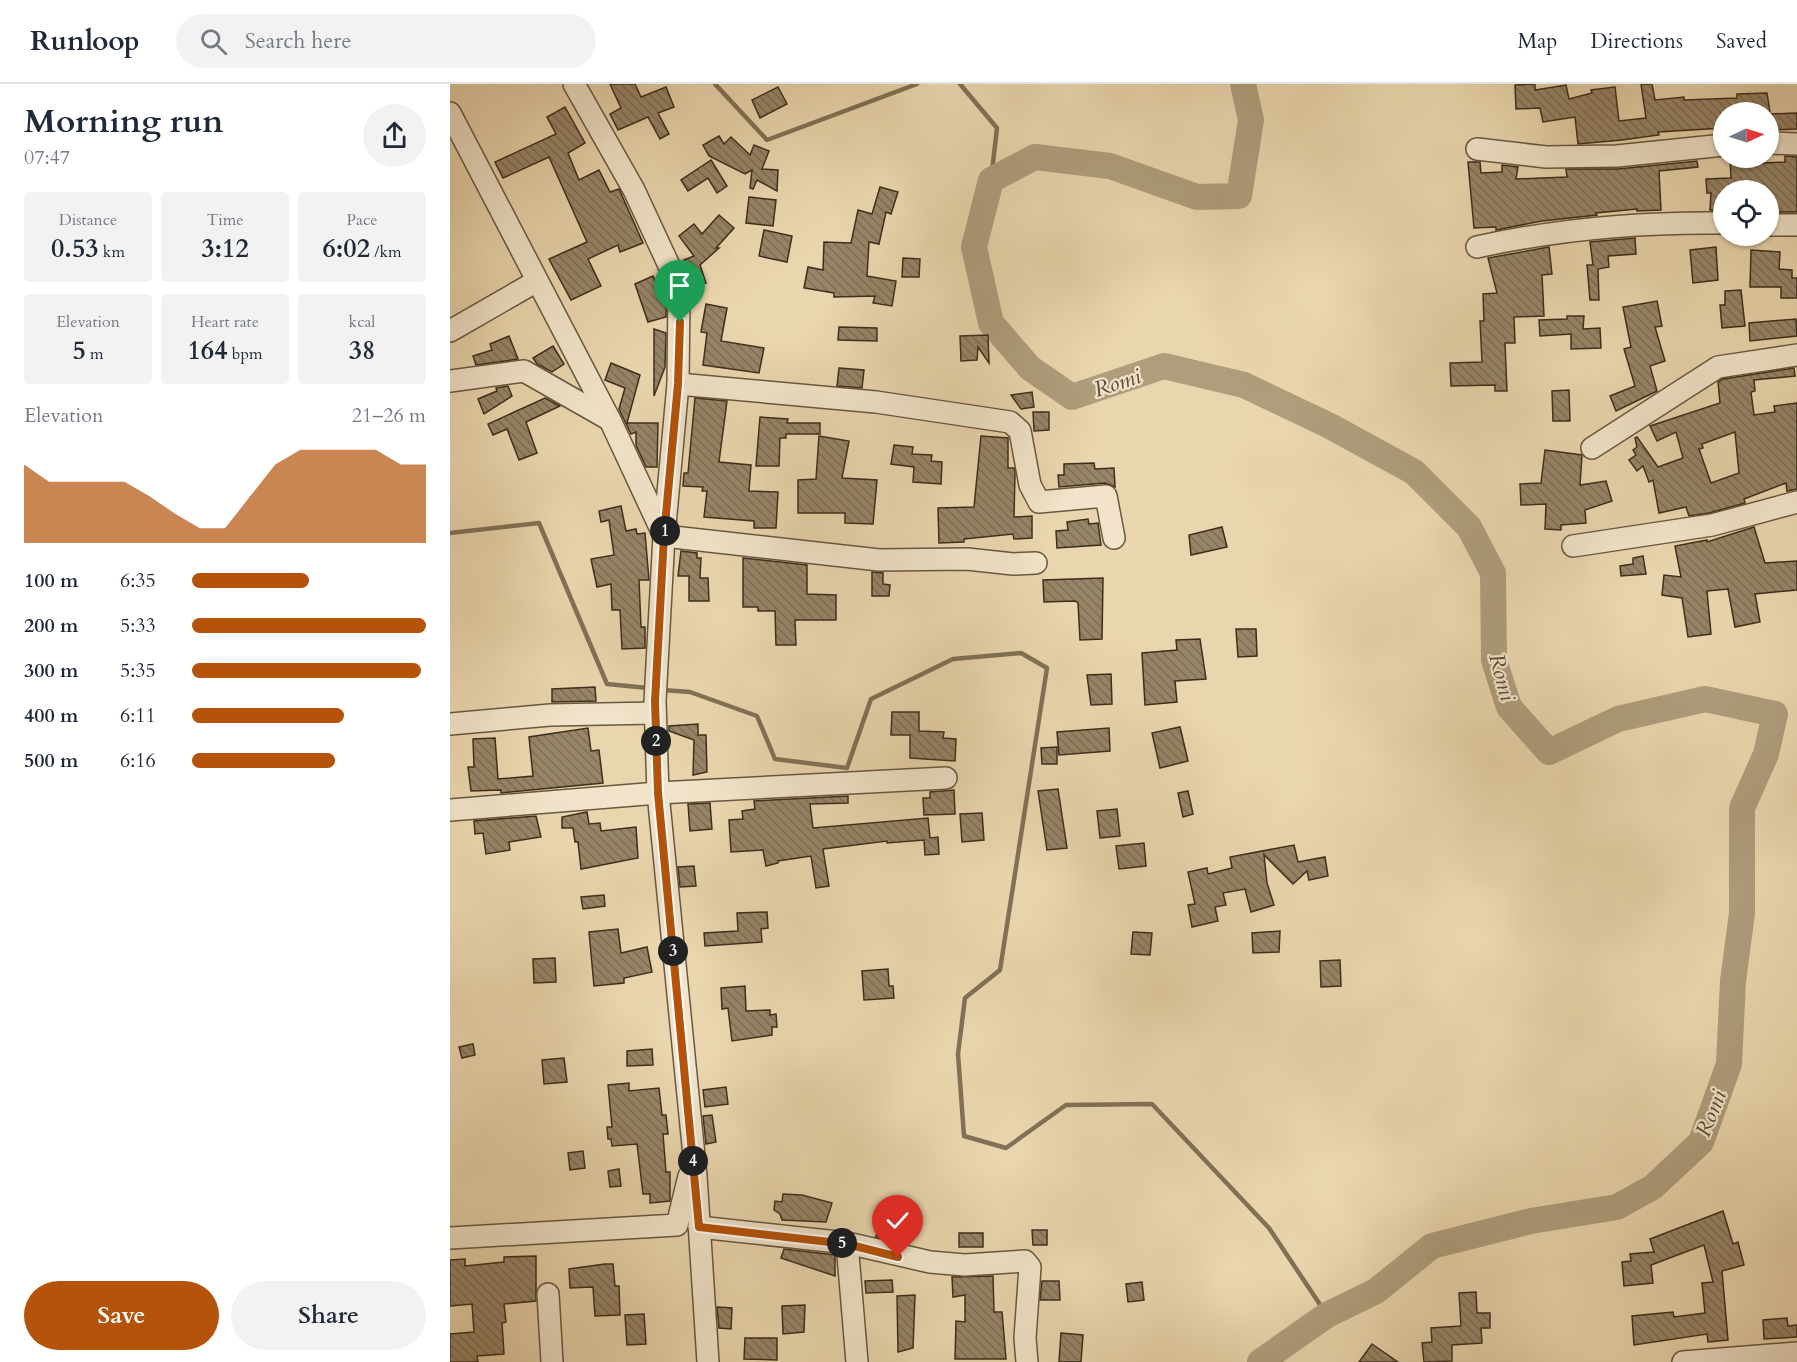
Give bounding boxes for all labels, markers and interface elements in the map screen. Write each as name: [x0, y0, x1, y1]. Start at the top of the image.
search box: [176, 14, 596, 68]
text: Runloop: [30, 22, 140, 60]
icon: search: [197, 25, 230, 58]
text: Search here: [245, 26, 351, 56]
text: Map: [1517, 27, 1557, 56]
text: Directions: [1590, 27, 1683, 56]
text: Saved: [1716, 27, 1767, 56]
text: Morning run: [24, 99, 224, 144]
north arrow: [1713, 102, 1779, 168]
map controls: [1713, 102, 1779, 246]
button: share: [363, 104, 426, 167]
text: 07:47: [24, 144, 70, 171]
button: locate: [1713, 180, 1779, 246]
text: Distance: [59, 209, 117, 231]
text: Time: [206, 209, 244, 231]
text: Pace: [347, 209, 377, 231]
text: 0.53: [51, 231, 99, 266]
text: 3:12: [201, 231, 249, 266]
text: 6:02: [322, 231, 370, 266]
text: km: [99, 241, 125, 263]
text: /km: [370, 241, 402, 263]
pin: [654, 260, 705, 322]
icon: arrive: [663, 269, 696, 302]
text: Elevation: [56, 311, 120, 333]
text: Heart rate: [191, 311, 259, 333]
text: kcal: [349, 311, 375, 333]
text: 5: [72, 333, 86, 368]
text: 164: [188, 333, 228, 368]
text: 38: [349, 333, 375, 368]
text: m: [86, 343, 104, 365]
text: bpm: [228, 343, 262, 365]
water label: Romi: [1090, 361, 1146, 405]
text: Elevation: [24, 402, 103, 429]
text: 21–26 m: [352, 402, 426, 429]
pin: 1: [650, 516, 680, 546]
text: 1: [661, 520, 669, 542]
text: 100 m: [24, 567, 79, 594]
text: 6:35: [120, 567, 156, 594]
text: 200 m: [24, 612, 79, 639]
text: 5:33: [120, 612, 156, 639]
water label: Romi: [1481, 650, 1523, 705]
text: 300 m: [24, 657, 79, 684]
text: 5:35: [120, 657, 156, 684]
text: 400 m: [24, 702, 79, 729]
text: 6:11: [120, 702, 156, 729]
pin: 2: [641, 726, 671, 756]
text: 2: [652, 730, 660, 752]
text: 500 m: [24, 747, 79, 774]
text: 6:16: [120, 747, 156, 774]
pin: 3: [658, 936, 688, 966]
text: 3: [669, 940, 677, 962]
water label: Romi: [1688, 1085, 1734, 1141]
pin: 4: [678, 1146, 708, 1176]
text: 4: [689, 1150, 697, 1172]
pin: [872, 1195, 923, 1257]
icon: check: [881, 1204, 914, 1237]
pin: 5: [827, 1228, 857, 1258]
text: 5: [838, 1232, 846, 1254]
button: Save: [24, 1281, 219, 1350]
button: Share: [231, 1281, 426, 1350]

